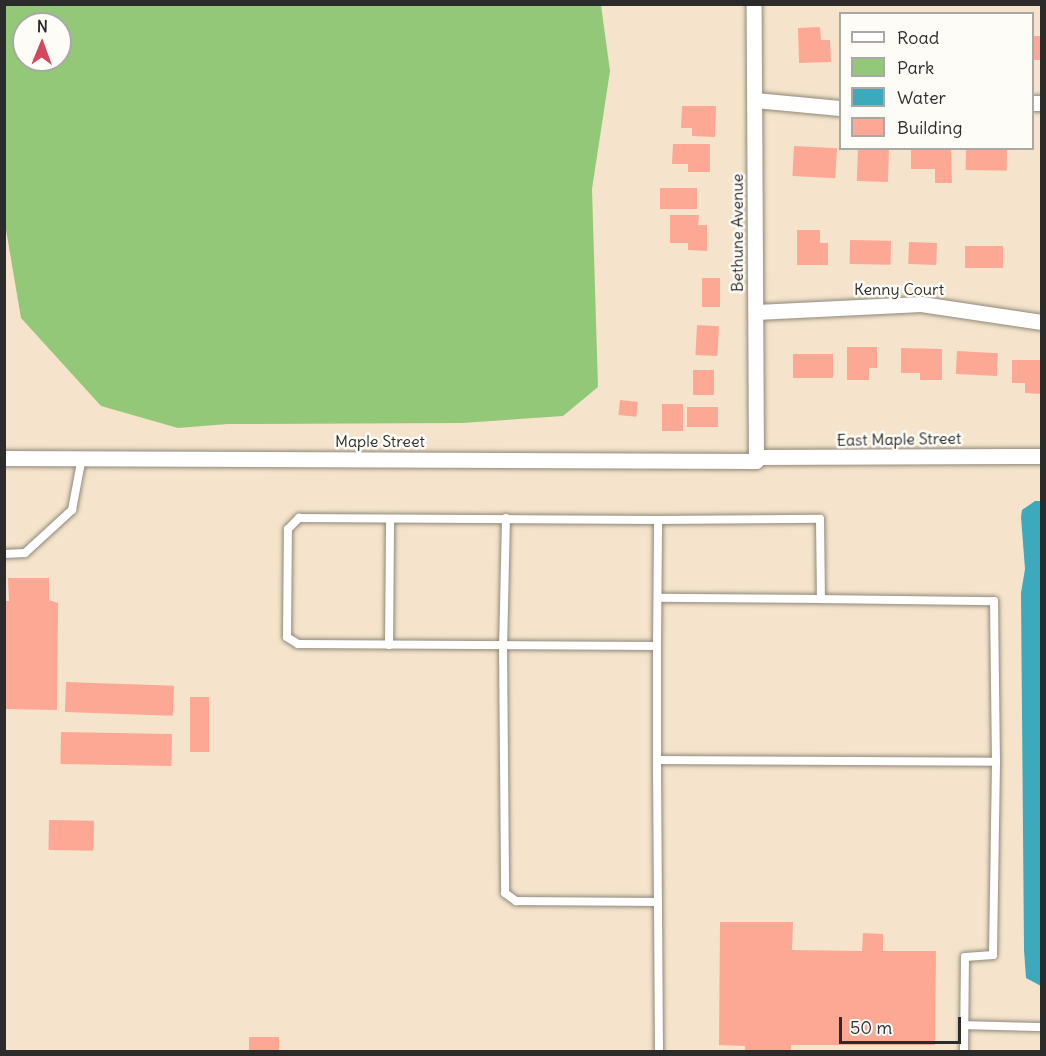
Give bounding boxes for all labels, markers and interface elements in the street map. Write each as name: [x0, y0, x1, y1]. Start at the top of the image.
north arrow: [12, 12, 72, 72]
legend: [839, 12, 1034, 150]
text: N: [37, 16, 48, 36]
text: Road: [897, 26, 939, 49]
text: Park: [897, 56, 934, 79]
text: Water: [897, 86, 946, 109]
text: Building: [897, 116, 962, 139]
street label: Bethune Avenue: [727, 174, 747, 292]
street label: Kenny Court: [854, 279, 944, 299]
street label: East Maple Street: [837, 428, 961, 450]
street label: Maple Street: [335, 431, 425, 451]
scale bar: [842, 1005, 964, 1043]
text: 50 m: [850, 1016, 892, 1039]

